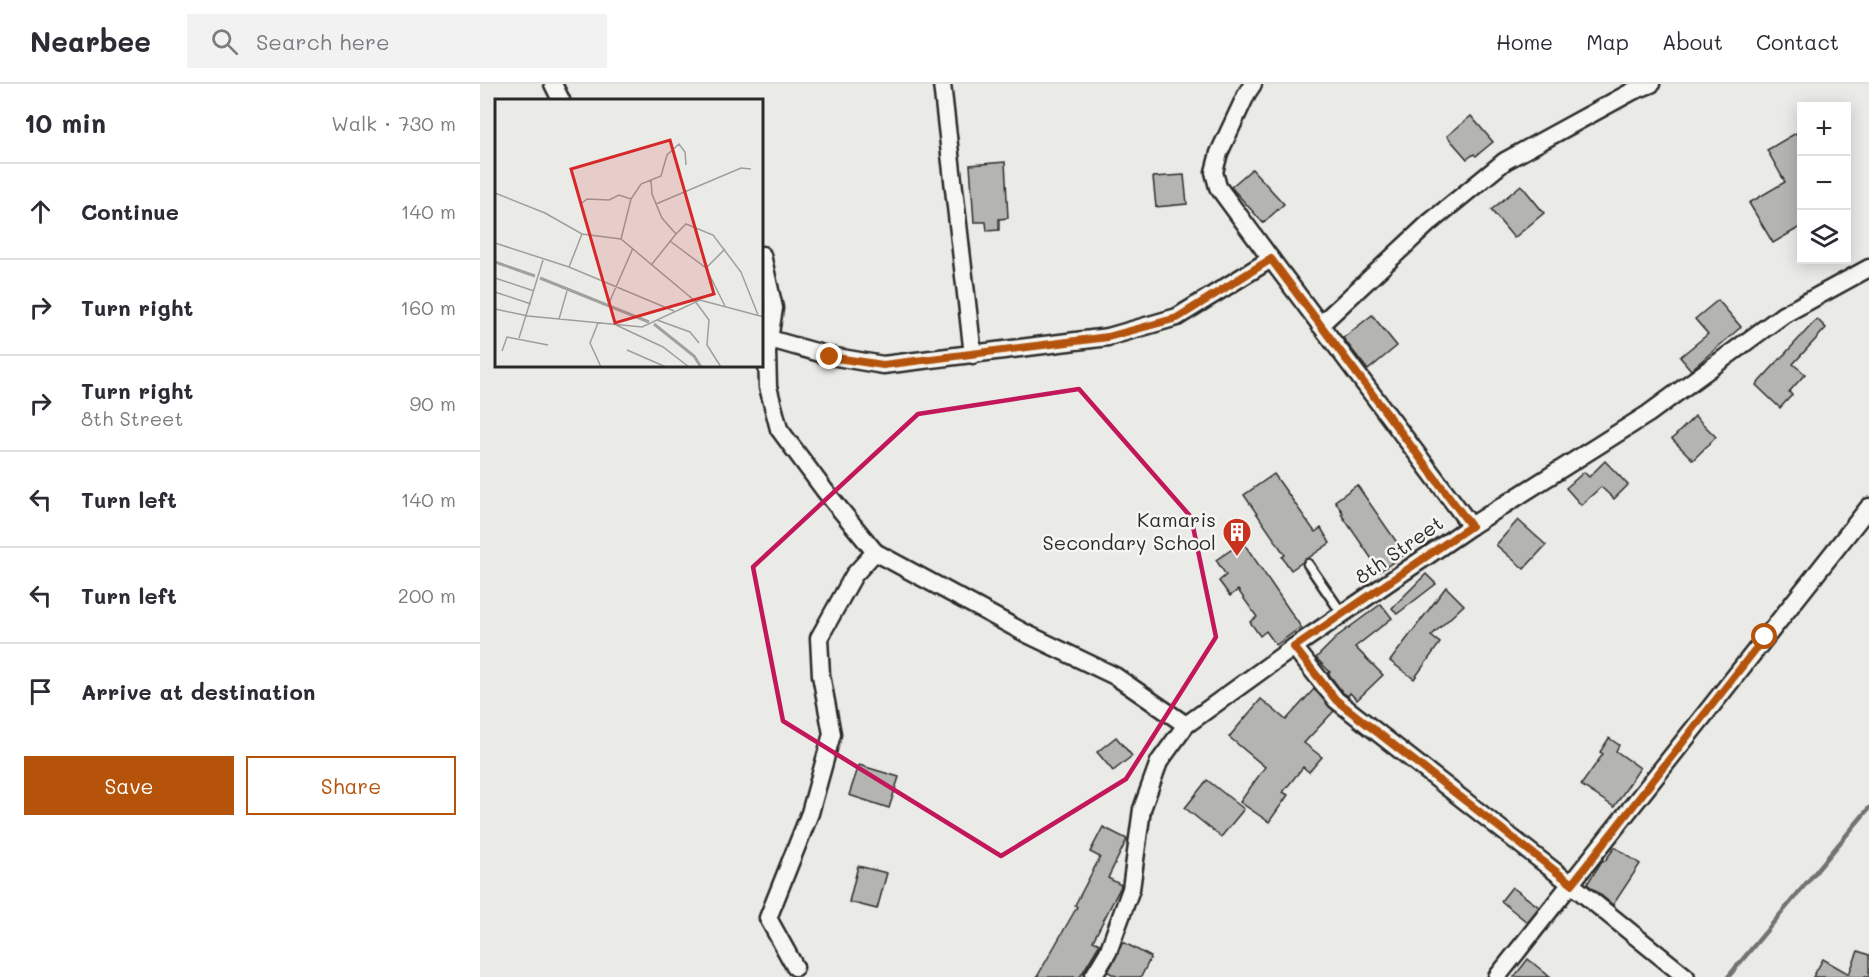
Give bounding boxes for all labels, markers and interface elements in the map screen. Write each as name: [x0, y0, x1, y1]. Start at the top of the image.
search box: [187, 14, 607, 68]
text: Nearbee: [30, 23, 151, 59]
icon: search: [208, 25, 241, 58]
text: Search here: [256, 27, 390, 56]
text: Home: [1496, 28, 1553, 55]
text: Map: [1586, 28, 1629, 55]
text: About: [1662, 28, 1723, 55]
text: Contact: [1756, 28, 1839, 55]
inset map: [495, 99, 764, 368]
map controls: [1797, 102, 1851, 264]
button: +: [1797, 102, 1851, 156]
text: 10 min: [24, 106, 106, 140]
text: Walk · 730 m: [331, 110, 456, 136]
button: −: [1797, 156, 1851, 210]
icon: ahead: [24, 195, 57, 228]
text: Continue: [81, 197, 179, 226]
text: 140 m: [401, 198, 456, 224]
button: layers: [1797, 210, 1851, 264]
icon: right: [24, 291, 57, 324]
text: Turn right: [81, 293, 193, 322]
text: 160 m: [400, 294, 456, 320]
route end: [816, 343, 842, 369]
text: Turn right: [81, 376, 193, 405]
icon: right: [24, 387, 57, 420]
text: 90 m: [410, 390, 456, 416]
text: 8th Street: [81, 405, 183, 431]
icon: left: [24, 483, 57, 516]
text: Turn left: [81, 485, 177, 514]
text: 140 m: [401, 486, 456, 512]
place label: Kamaris Secondary School: [1043, 506, 1216, 555]
street label: 8th Street: [1349, 509, 1448, 589]
building icon: Kamaris Secondary School: [1221, 516, 1253, 558]
icon: left: [24, 579, 57, 612]
text: Turn left: [81, 581, 177, 610]
text: 200 m: [398, 582, 456, 608]
route start: [1751, 623, 1777, 649]
icon: arrive: [24, 675, 57, 708]
text: Arrive at destination: [81, 677, 316, 706]
button: Save: [24, 756, 234, 815]
button: Share: [246, 756, 456, 815]

